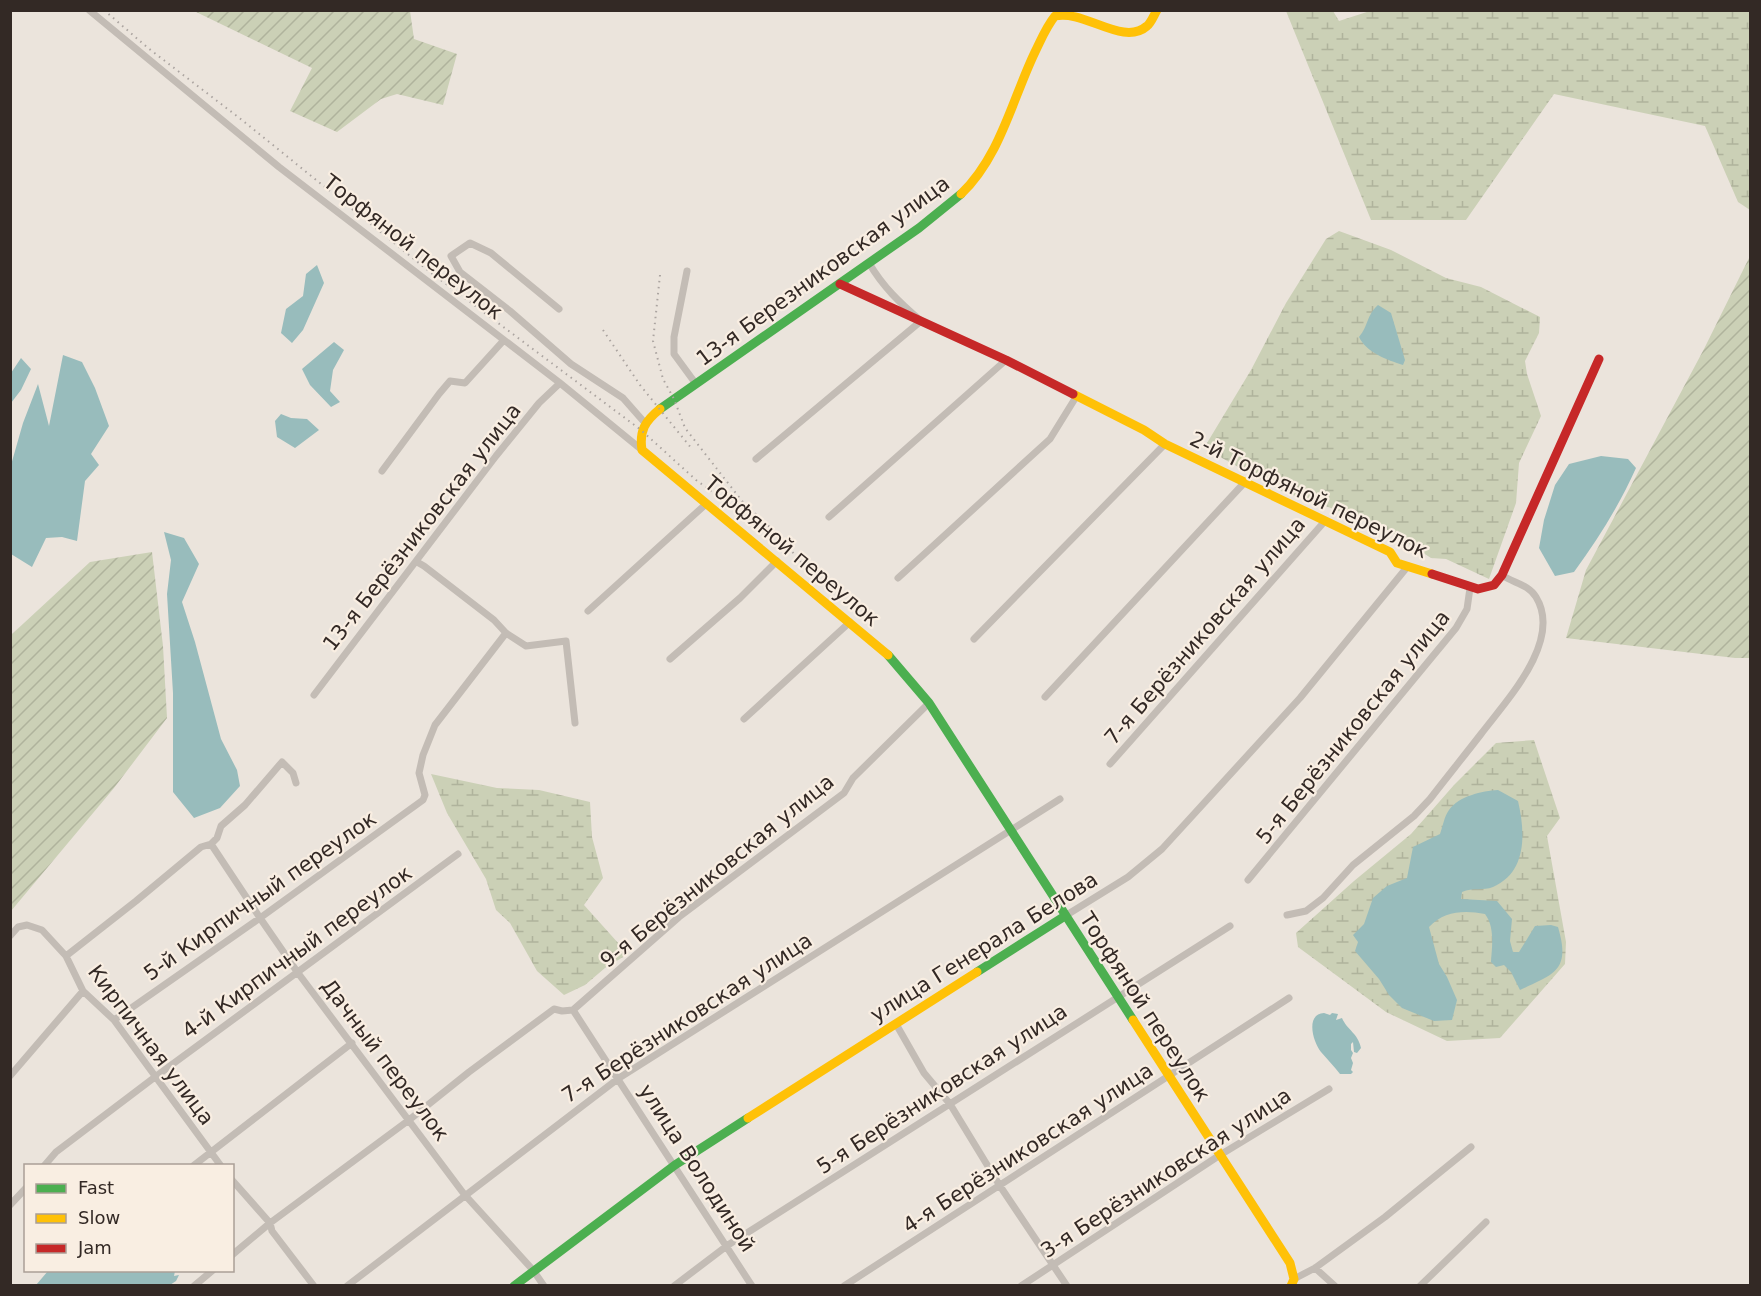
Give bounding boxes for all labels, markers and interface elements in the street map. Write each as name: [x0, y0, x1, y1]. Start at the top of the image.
street label: Торфяной переулок: [318, 169, 507, 324]
street label: 13-я Березниковская улица: [692, 171, 954, 371]
street label: 13-я Берёзниковская улица: [318, 399, 526, 655]
street label: 2-й Торфяной переулок: [1186, 427, 1432, 563]
street label: Торфяной переулок: [699, 470, 884, 631]
street label: 7-я Берёзниковская улица: [1100, 512, 1310, 750]
street label: 5-я Берёзниковская улица: [1251, 605, 1455, 849]
street label: 9-я Берёзниковская улица: [595, 769, 839, 973]
street label: 5-й Кирпичный переулок: [139, 806, 381, 986]
street label: 4-й Кирпичный переулок: [178, 861, 416, 1043]
street label: улица Генерала Белова: [866, 867, 1102, 1027]
street label: Торфяной переулок: [1074, 907, 1215, 1106]
street label: 7-я Берёзниковская улица: [557, 928, 817, 1108]
street label: Кирпичная улица: [83, 960, 219, 1130]
street label: Дачный переулок: [316, 974, 454, 1146]
street label: 5-я Берёзниковская улица: [812, 999, 1072, 1179]
street label: 4-я Берёзниковская улица: [898, 1058, 1158, 1238]
street label: улица Володиной: [634, 1080, 760, 1256]
street label: 3-я Берёзниковская улица: [1036, 1083, 1296, 1263]
legend: [24, 1164, 234, 1272]
text: Fast: [78, 1177, 114, 1198]
text: Slow: [78, 1207, 120, 1228]
text: Jam: [77, 1237, 112, 1258]

